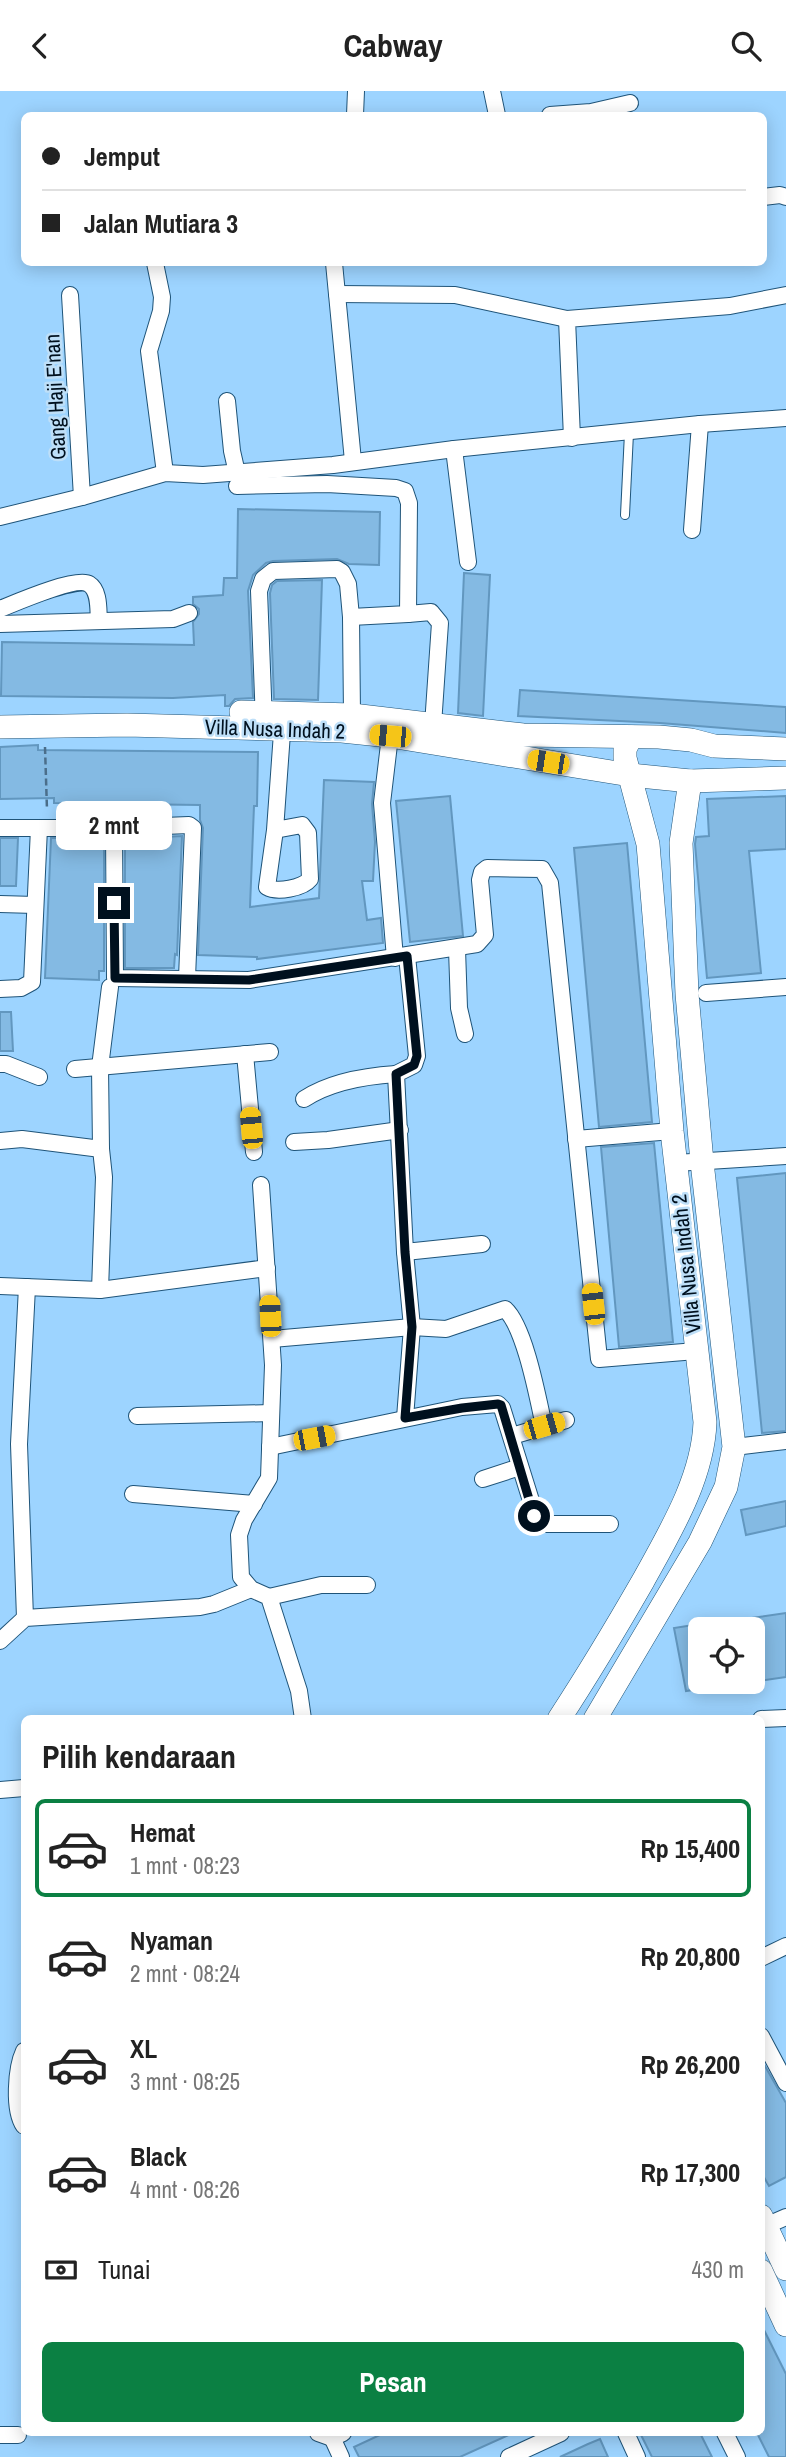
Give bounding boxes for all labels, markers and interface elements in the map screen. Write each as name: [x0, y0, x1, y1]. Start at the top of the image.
text: Cabway: [343, 24, 443, 67]
icon: back: [21, 27, 59, 65]
icon: search: [727, 27, 765, 65]
text: Jemput: [84, 139, 160, 174]
text: Jalan Mutiara 3: [84, 206, 238, 241]
street label: Gang Haji E'nan: [37, 333, 73, 461]
street label: Villa Nusa Indah 2: [204, 712, 346, 746]
car: [369, 724, 412, 748]
car: [526, 748, 571, 776]
callout: 2 mnt: [56, 801, 172, 851]
text: 2 mnt: [89, 810, 139, 841]
route end: [98, 887, 130, 919]
car: [239, 1106, 264, 1150]
street label: Villa Nusa Indah 2: [664, 1193, 708, 1335]
car: [581, 1282, 606, 1326]
car: [259, 1294, 282, 1338]
car: [521, 1410, 568, 1442]
car: [292, 1424, 337, 1452]
route start: [518, 1500, 550, 1532]
map controls: [688, 1617, 765, 1694]
button: locate: [688, 1617, 765, 1694]
text: Pilih kendaraan: [42, 1735, 236, 1778]
text: Hemat: [130, 1815, 195, 1850]
icon: car: [46, 1817, 109, 1880]
text: Rp 15,400: [640, 1831, 740, 1866]
text: 1 mnt · 08:23: [130, 1850, 240, 1881]
text: Nyaman: [130, 1923, 213, 1958]
icon: car: [46, 1925, 109, 1988]
text: Rp 20,800: [640, 1939, 740, 1974]
text: 2 mnt · 08:24: [130, 1958, 240, 1989]
text: XL: [130, 2031, 157, 2066]
icon: car: [46, 2033, 109, 2096]
text: Rp 26,200: [640, 2047, 740, 2082]
text: 3 mnt · 08:25: [130, 2066, 240, 2097]
text: Black: [130, 2139, 187, 2174]
icon: car: [46, 2141, 109, 2204]
text: Rp 17,300: [640, 2155, 740, 2190]
text: 4 mnt · 08:26: [130, 2174, 240, 2205]
icon: cash: [42, 2251, 80, 2289]
text: Tunai: [98, 2252, 151, 2287]
text: 430 m: [692, 2254, 744, 2285]
button: Pesan: [42, 2342, 744, 2422]

